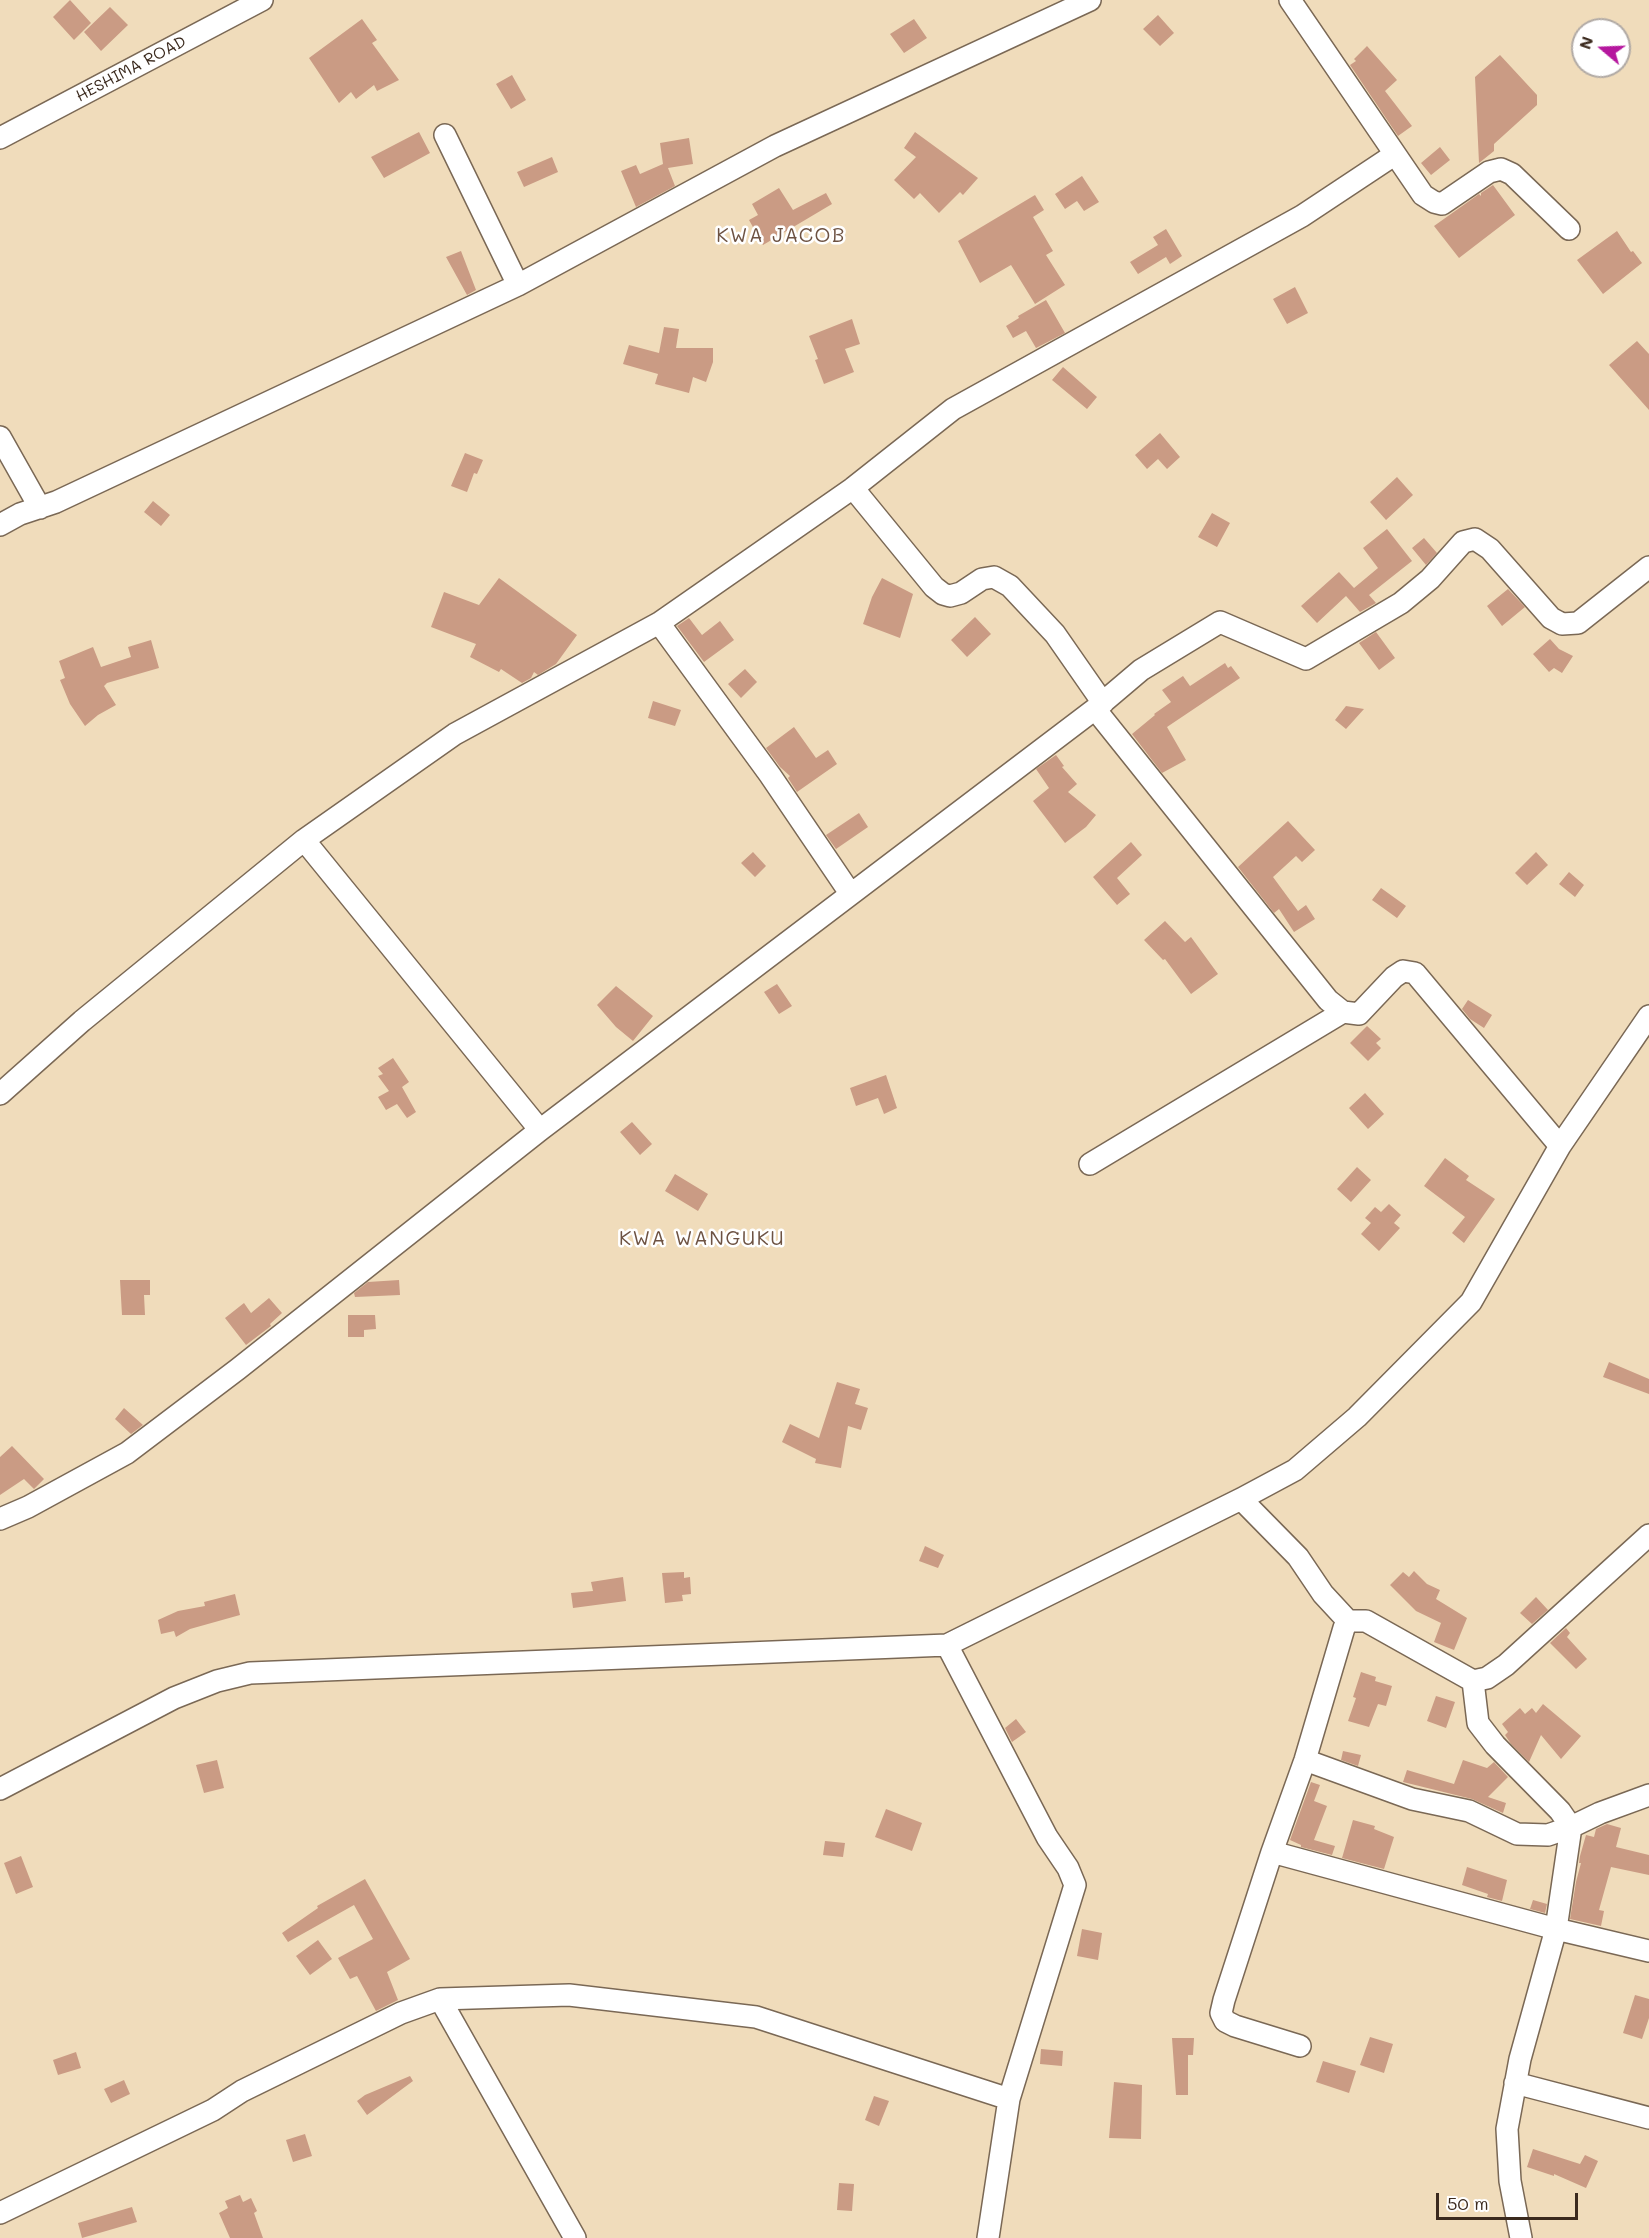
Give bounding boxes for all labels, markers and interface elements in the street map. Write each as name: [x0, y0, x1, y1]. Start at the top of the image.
north arrow: [1571, 18, 1631, 78]
street label: HESHIMA ROAD: [73, 32, 189, 106]
text: N: [1573, 33, 1597, 52]
district label: KWA JACOB: [716, 224, 846, 248]
district label: KWA WANGUKU: [619, 1227, 785, 1251]
scale bar: [1439, 2181, 1582, 2219]
text: 50 m: [1447, 2191, 1489, 2215]

